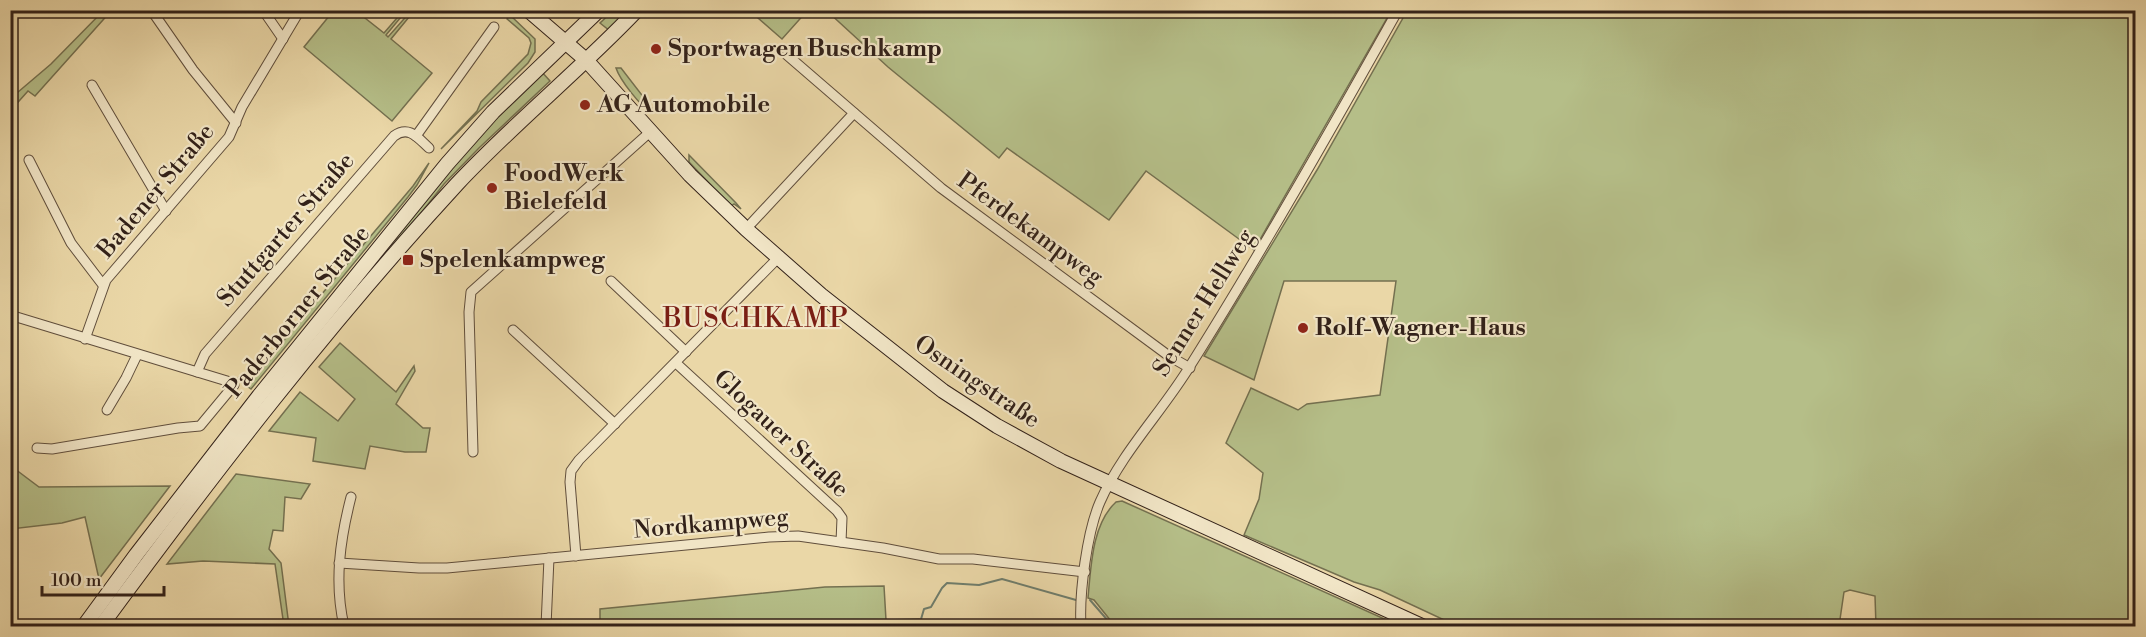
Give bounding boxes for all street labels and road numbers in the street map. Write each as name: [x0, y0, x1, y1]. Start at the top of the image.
street label: Badener Straße: [90, 117, 221, 265]
street label: Stuttgarter Straße: [211, 147, 361, 313]
street label: Pferdekampweg: [951, 166, 1110, 293]
street label: Paderborner Straße: [219, 220, 377, 404]
street label: Senner Hellweg: [1147, 223, 1262, 382]
street label: Osningstraße: [908, 329, 1046, 435]
street label: Glogauer Straße: [707, 364, 855, 504]
street label: Nordkampweg: [632, 502, 790, 546]

